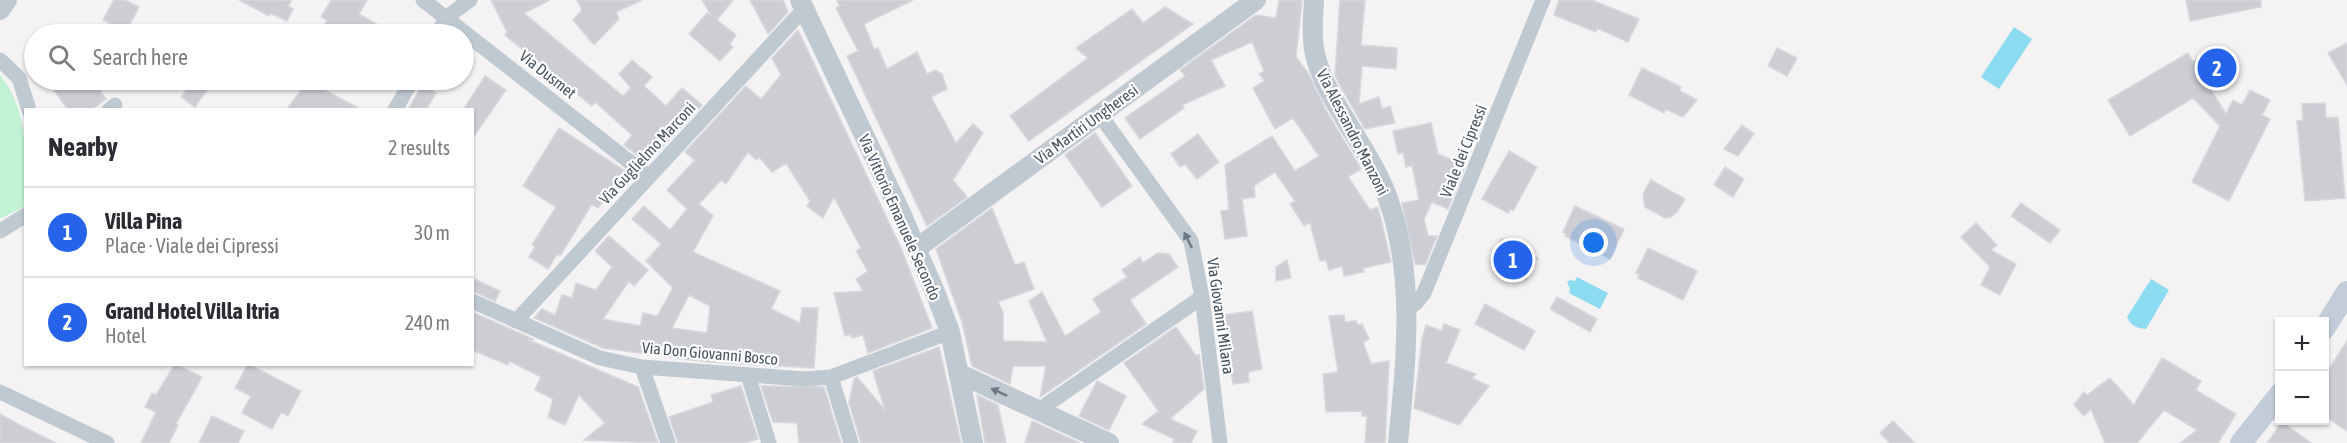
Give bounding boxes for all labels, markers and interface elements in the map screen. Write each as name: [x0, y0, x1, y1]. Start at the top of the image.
search box: [24, 24, 474, 90]
icon: search: [45, 41, 78, 74]
text: Search here: [93, 44, 188, 70]
street label: Via Dusmet: [516, 46, 580, 102]
pin: 2: [2198, 46, 2236, 90]
street label: Via Alessandro Manzoni: [1313, 66, 1393, 198]
street label: Via Martiri Ungheresi: [1031, 81, 1142, 168]
street label: Via Guglielmo Marconi: [595, 98, 700, 208]
street label: Viale dei Cipressi: [1436, 102, 1491, 200]
street label: Via Vittorio Emanuele Secondo: [855, 131, 945, 303]
text: Nearby: [48, 132, 118, 162]
text: 2 results: [388, 136, 450, 159]
text: Villa Pina: [105, 208, 182, 234]
text: 1: [63, 221, 72, 244]
text: 30 m: [414, 221, 450, 244]
your location: [1579, 228, 1608, 257]
one-way arrow: [1184, 232, 1193, 249]
text: Place · Viale dei Cipressi: [105, 234, 279, 257]
pin: 1: [1494, 238, 1532, 282]
street label: Via Giovanni Milana: [1204, 257, 1238, 375]
text: Grand Hotel Villa Itria: [105, 298, 280, 324]
text: 2: [63, 311, 72, 334]
text: 240 m: [405, 311, 450, 334]
map controls: [2275, 317, 2329, 425]
button: +: [2275, 317, 2329, 371]
text: Hotel: [105, 324, 146, 347]
street label: Via Don Giovanni Bosco: [641, 338, 779, 368]
button: −: [2275, 371, 2329, 425]
one-way arrow: [990, 387, 1008, 397]

